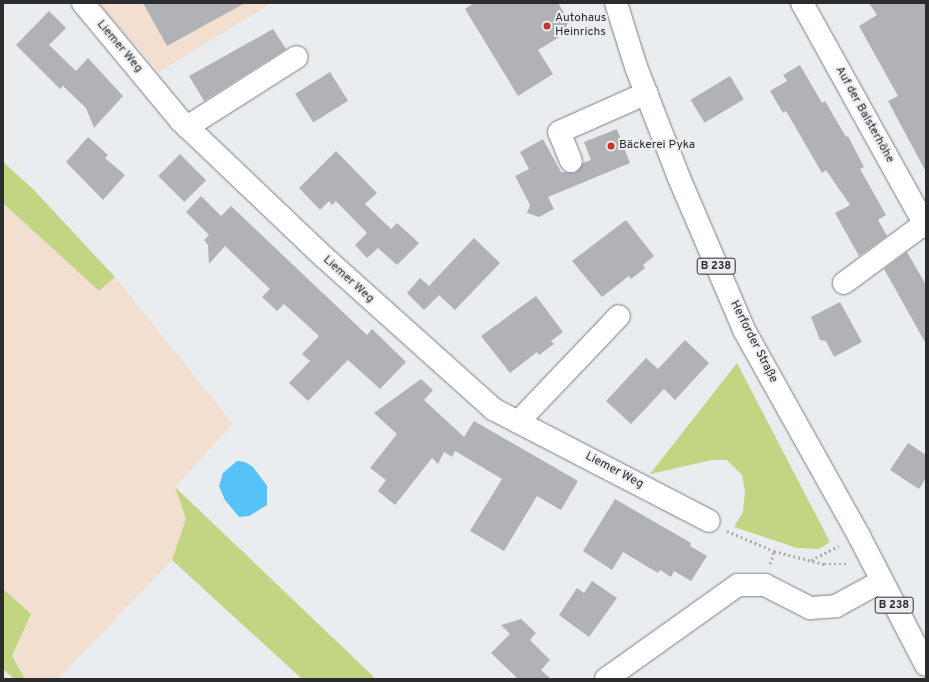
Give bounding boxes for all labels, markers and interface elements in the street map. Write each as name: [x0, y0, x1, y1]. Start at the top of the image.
place label: Autohaus Heinrichs: [555, 12, 606, 40]
street label: Liemer Weg: [93, 18, 145, 76]
marker: Autohaus Heinrichs: [542, 21, 552, 31]
street label: Auf der Balsterhöhe: [831, 64, 897, 166]
place label: Bäckerei Pyka: [619, 139, 695, 153]
marker: Bäckerei Pyka: [606, 141, 616, 151]
street label: Liemer Weg: [319, 253, 377, 307]
road number: B 238: [696, 257, 736, 275]
street label: Herforder Straße: [726, 299, 780, 385]
street label: Liemer Weg: [582, 450, 646, 492]
road number: B 238: [874, 596, 914, 614]

